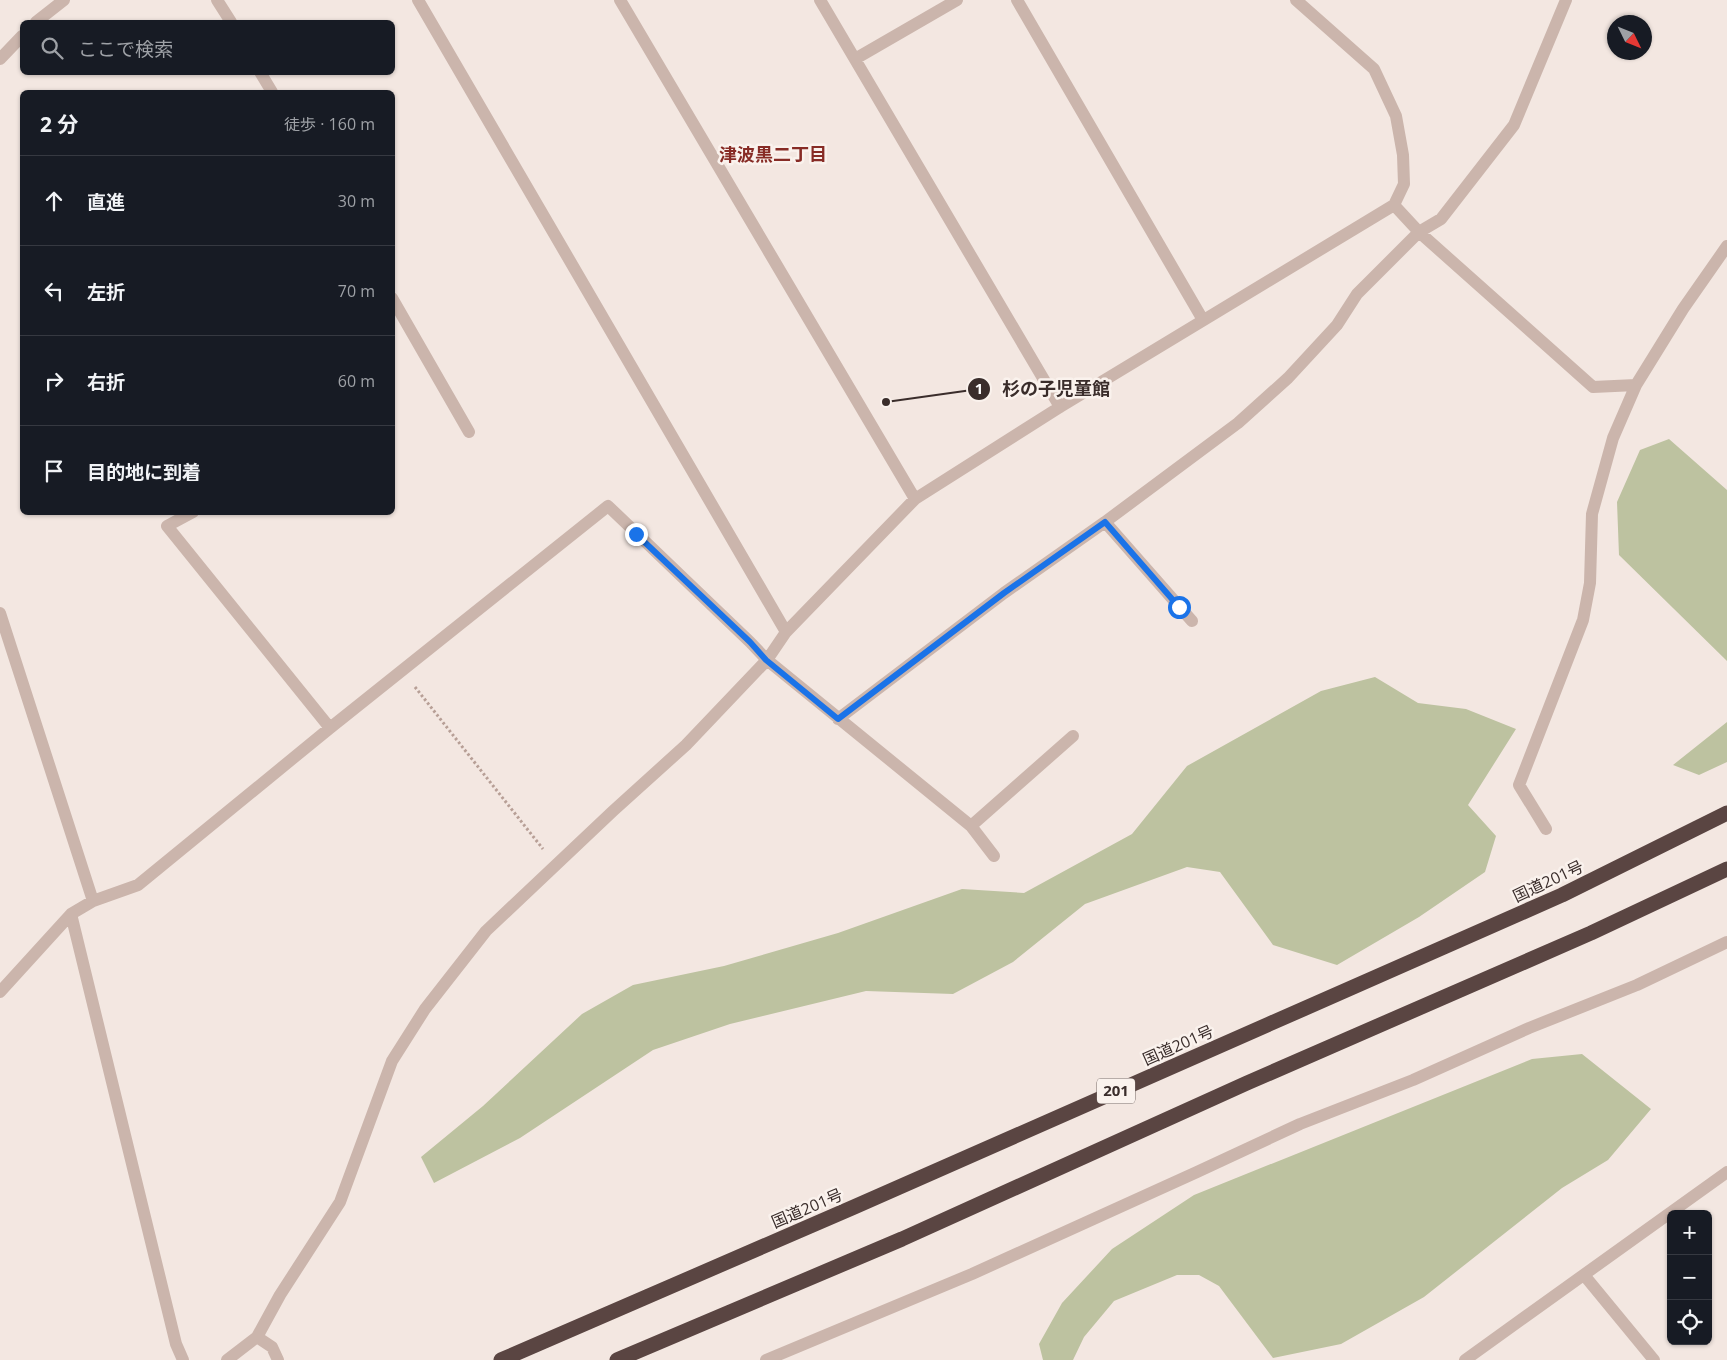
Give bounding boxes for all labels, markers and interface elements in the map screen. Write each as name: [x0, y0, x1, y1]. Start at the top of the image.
north arrow: [1607, 15, 1652, 60]
search box: [20, 20, 395, 75]
icon: search: [38, 34, 66, 62]
text: ここで検索: [78, 36, 173, 62]
text: 2 分: [40, 110, 78, 138]
text: 徒歩 · 160 m: [284, 113, 375, 135]
district label: 津波黒二丁目: [719, 142, 827, 166]
icon: ahead: [40, 187, 68, 215]
text: 直進: [87, 189, 125, 215]
text: 30 m: [338, 190, 375, 212]
icon: left: [40, 277, 68, 305]
text: 左折: [87, 279, 125, 305]
text: 70 m: [338, 280, 375, 302]
icon: right: [40, 367, 68, 395]
text: 右折: [87, 369, 125, 395]
text: 60 m: [338, 370, 375, 392]
callout: 杉の子児童館: [967, 372, 1120, 405]
text: 杉の子児童館: [1002, 376, 1110, 400]
text: 1: [975, 378, 983, 398]
icon: arrive: [40, 457, 68, 485]
text: 目的地に到着: [87, 459, 201, 485]
route end: [625, 523, 648, 546]
route start: [1168, 596, 1191, 619]
street label: 国道201号: [1509, 855, 1587, 907]
street label: 国道201号: [1139, 1020, 1217, 1070]
road number: 201: [1097, 1078, 1135, 1104]
street label: 国道201号: [768, 1183, 846, 1233]
map controls: [1667, 1210, 1712, 1345]
button: +: [1667, 1210, 1712, 1255]
button: −: [1667, 1255, 1712, 1300]
button: locate: [1667, 1300, 1712, 1345]

